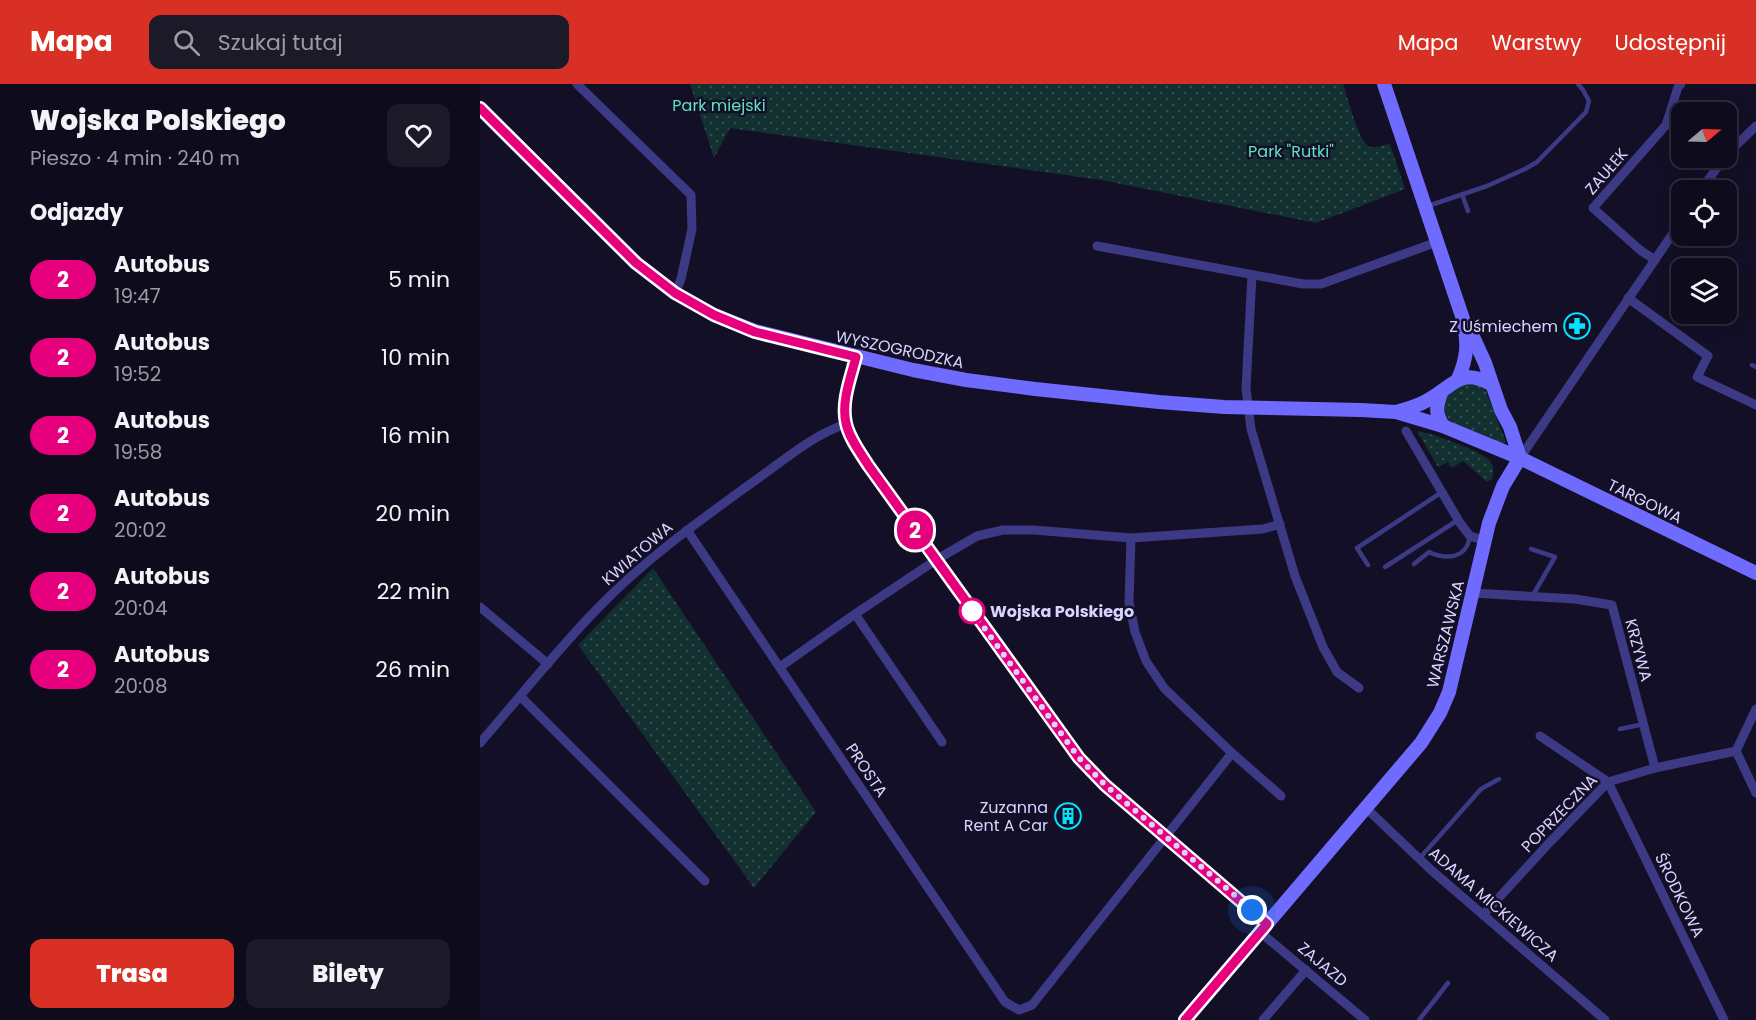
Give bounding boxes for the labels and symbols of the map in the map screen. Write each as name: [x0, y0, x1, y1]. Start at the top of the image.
park label: Park miejski: [672, 94, 766, 117]
north arrow: [1671, 102, 1737, 168]
park label: Park "Rutki": [1248, 140, 1334, 163]
street label: ZAUŁEK: [1580, 143, 1633, 200]
pharmacy icon: Z Uśmiechem: [1562, 311, 1592, 341]
place label: Z Uśmiechem: [1449, 315, 1558, 338]
street label: WYSZOGRODZKA: [834, 325, 966, 374]
street label: TARGOWA: [1604, 473, 1686, 530]
line badge: 2: [896, 510, 934, 550]
street label: KWIATOWA: [597, 516, 678, 591]
street label: WARSZAWSKA: [1421, 578, 1470, 690]
marker: Wojska Polskiego: [959, 598, 985, 624]
place label: Wojska Polskiego: [990, 600, 1134, 623]
street label: KRZYWA: [1619, 616, 1658, 684]
street label: PROSTA: [840, 739, 893, 802]
street label: POPRZECZNA: [1516, 769, 1603, 858]
place label: Zuzanna Rent A Car: [964, 796, 1048, 837]
building icon: Zuzanna Rent A Car: [1053, 801, 1083, 831]
street label: ADAMA MICKIEWICZA: [1424, 842, 1564, 967]
street label: ŚRODKOWA: [1649, 849, 1710, 942]
your location: [1237, 895, 1267, 925]
street label: ZAJAZD: [1293, 937, 1353, 992]

